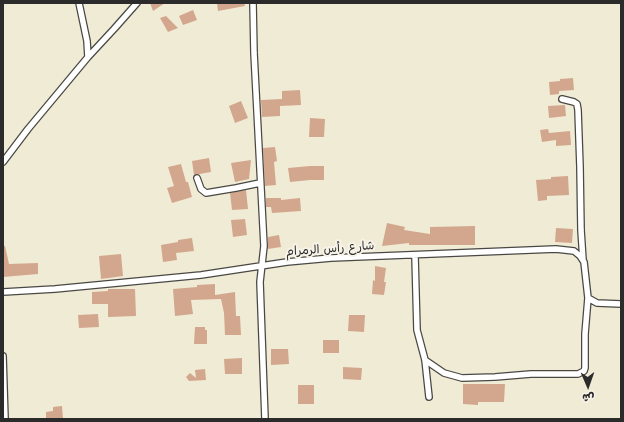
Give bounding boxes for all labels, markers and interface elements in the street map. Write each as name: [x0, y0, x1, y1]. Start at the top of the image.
street label: شارع رأس الرمرام: [285, 239, 375, 259]
north arrow: [568, 366, 608, 406]
text: ش: [582, 390, 595, 407]

